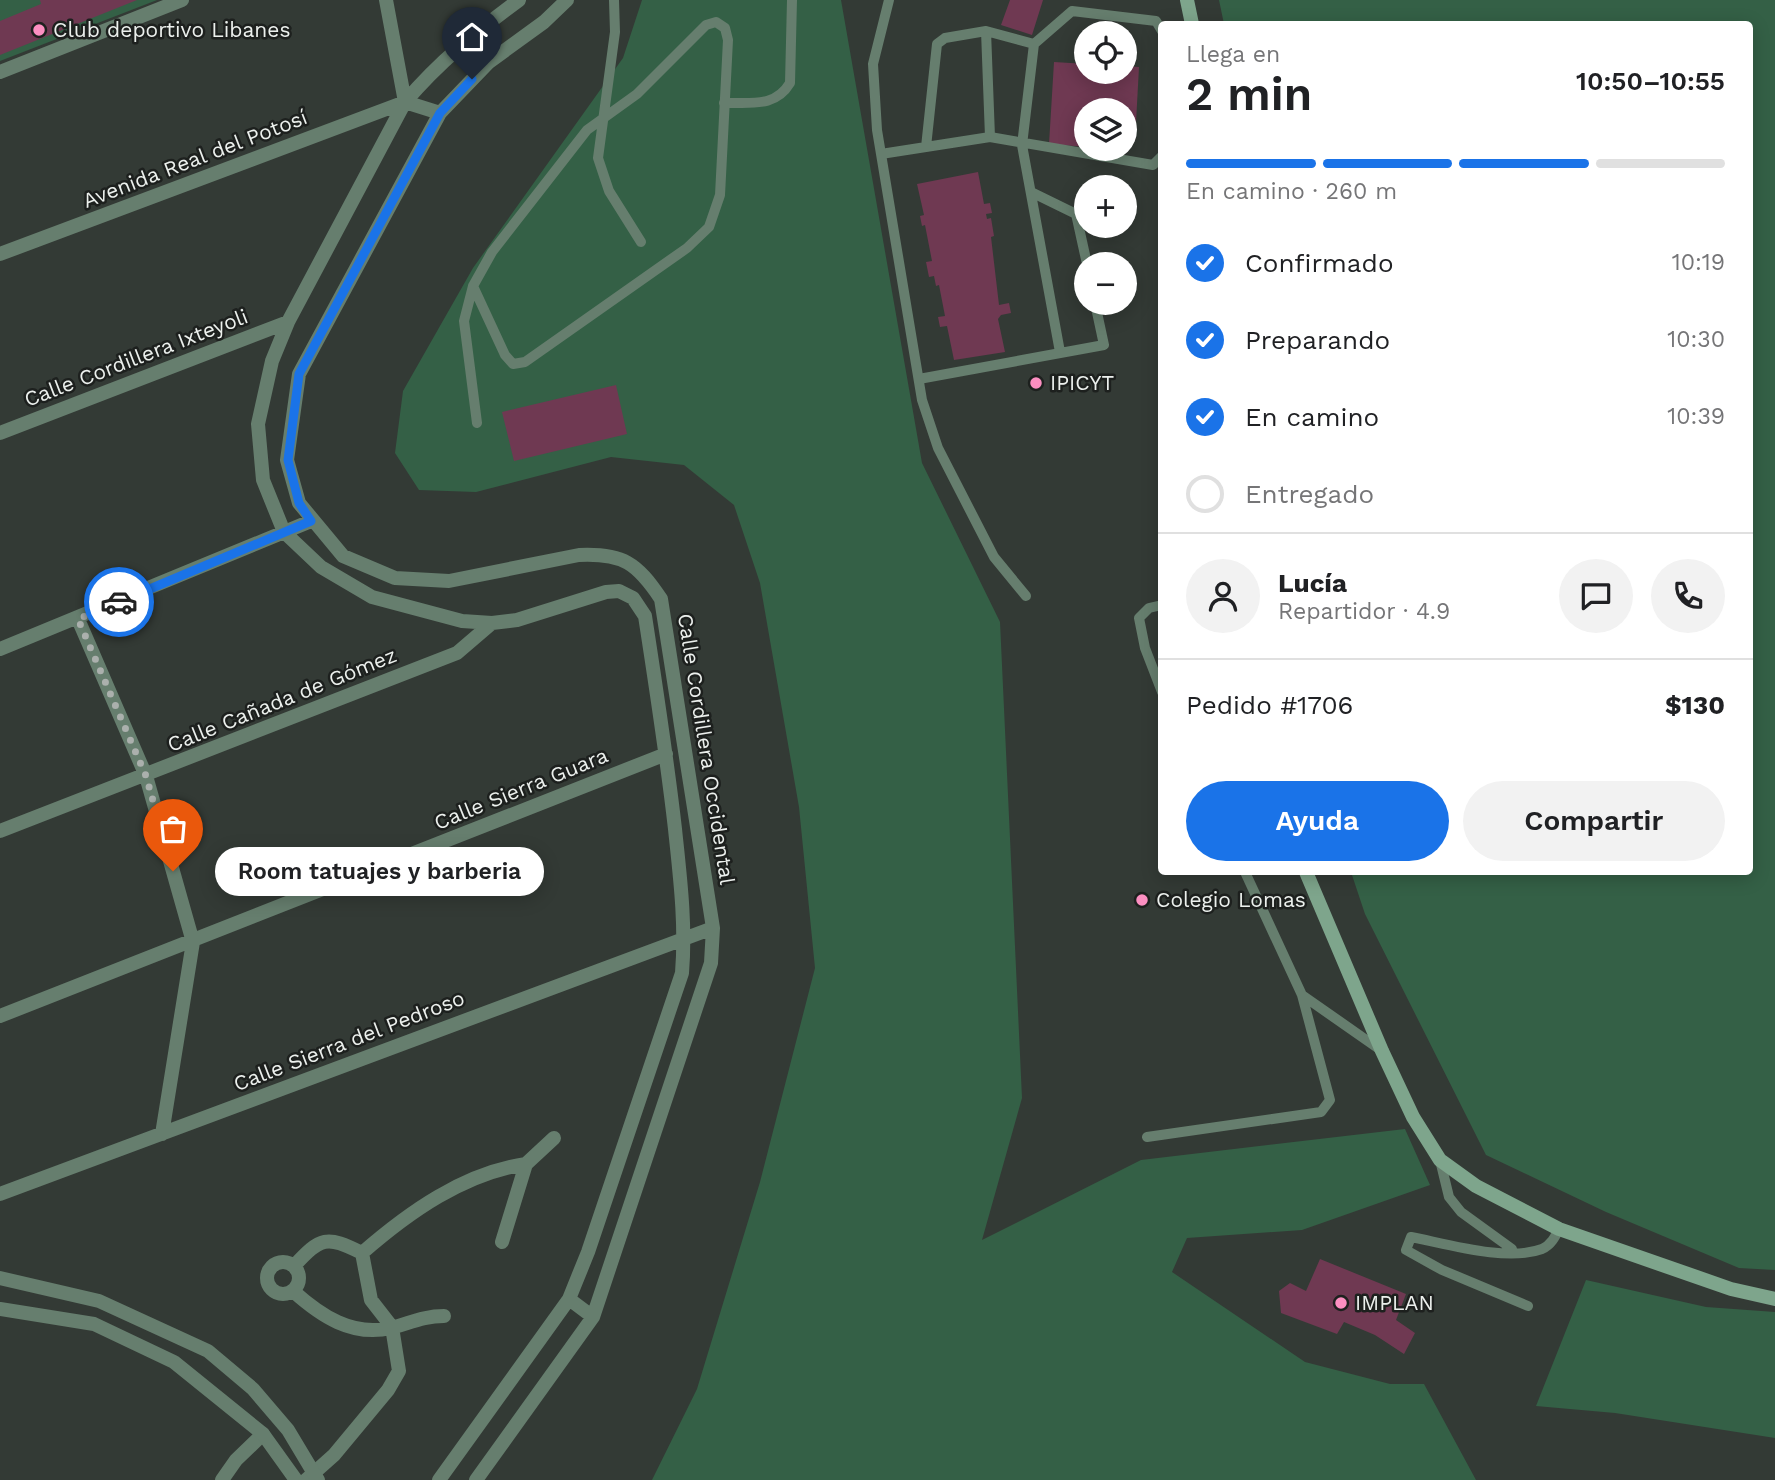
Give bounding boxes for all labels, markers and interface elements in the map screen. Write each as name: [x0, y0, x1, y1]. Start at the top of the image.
pin: [442, 7, 502, 79]
place label: Club deportivo Libanes: [53, 17, 291, 42]
icon: home: [453, 18, 491, 56]
map controls: [1074, 21, 1137, 315]
button: locate: [1074, 21, 1137, 84]
marker: Club deportivo Libanes: [31, 22, 47, 38]
text: Llega en: [1186, 41, 1280, 68]
text: 10:50–10:55: [1576, 66, 1725, 96]
text: 2 min: [1186, 67, 1312, 121]
button: layers: [1074, 98, 1137, 161]
street label: Avenida Real del Potosí: [79, 104, 311, 213]
button: +: [1074, 175, 1137, 238]
text: En camino · 260 m: [1186, 178, 1397, 205]
icon: check: [1186, 244, 1224, 282]
text: Confirmado: [1245, 248, 1394, 278]
text: 10:19: [1672, 249, 1725, 276]
button: −: [1074, 252, 1137, 315]
street label: Calle Cordillera Ixteyoli: [20, 303, 251, 412]
icon: check: [1186, 321, 1224, 359]
text: Preparando: [1245, 325, 1390, 355]
text: 10:30: [1667, 326, 1725, 353]
place label: IPICYT: [1050, 370, 1115, 395]
marker: IPICYT: [1028, 375, 1044, 391]
icon: check: [1186, 398, 1224, 436]
text: En camino: [1245, 402, 1379, 432]
text: 10:39: [1667, 403, 1725, 430]
text: Entregado: [1245, 479, 1374, 509]
button: person: [1186, 559, 1260, 633]
button: chat: [1559, 559, 1633, 633]
button: phone: [1651, 559, 1725, 633]
courier: [84, 567, 154, 637]
text: Lucía: [1278, 568, 1347, 598]
icon: car: [100, 583, 138, 621]
text: Repartidor · 4.9: [1278, 598, 1450, 625]
street label: Calle Cordillera Occidental: [673, 612, 740, 887]
street label: Calle Cañada de Gómez: [164, 642, 400, 757]
text: Pedido #1706: [1186, 690, 1353, 720]
text: $130: [1665, 690, 1725, 720]
street label: Calle Sierra Guara: [430, 742, 611, 835]
button: Ayuda: [1186, 781, 1449, 861]
button: Compartir: [1463, 781, 1725, 861]
pin: [143, 799, 203, 871]
icon: bag: [154, 810, 192, 848]
callout: Room tatuajes y barberia: [215, 846, 544, 896]
text: Room tatuajes y barberia: [238, 858, 521, 885]
place label: Colegio Lomas: [1156, 887, 1306, 912]
marker: Colegio Lomas: [1134, 892, 1150, 908]
street label: Calle Sierra del Pedroso: [230, 985, 468, 1096]
place label: IMPLAN: [1355, 1290, 1434, 1315]
marker: IMPLAN: [1333, 1295, 1349, 1311]

